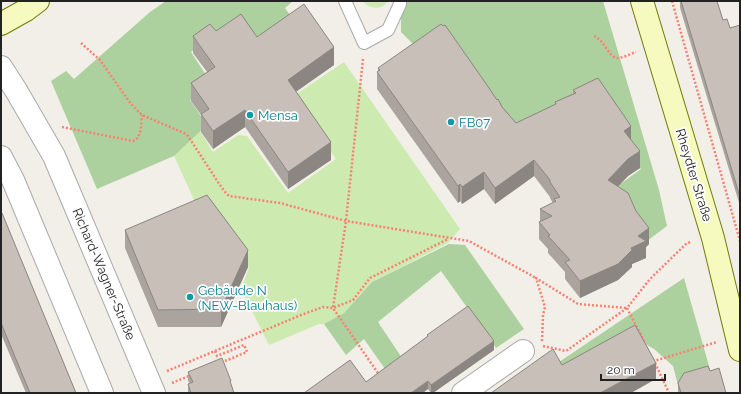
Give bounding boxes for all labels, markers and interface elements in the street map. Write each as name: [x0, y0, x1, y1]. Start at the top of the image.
place label: Mensa: [258, 108, 298, 123]
marker: Mensa: [245, 110, 255, 120]
place label: FB07: [459, 115, 490, 130]
marker: FB07: [446, 117, 456, 127]
street label: Rheydter Straße: [673, 127, 715, 224]
street label: Richard-Wagner-Straße: [69, 206, 139, 343]
place label: Gebäude N (NEW-Blauhaus): [198, 283, 297, 313]
marker: Gebäude N (NEW-Blauhaus): [185, 292, 195, 302]
scale bar: [601, 356, 665, 382]
text: 20 m: [607, 363, 635, 377]

